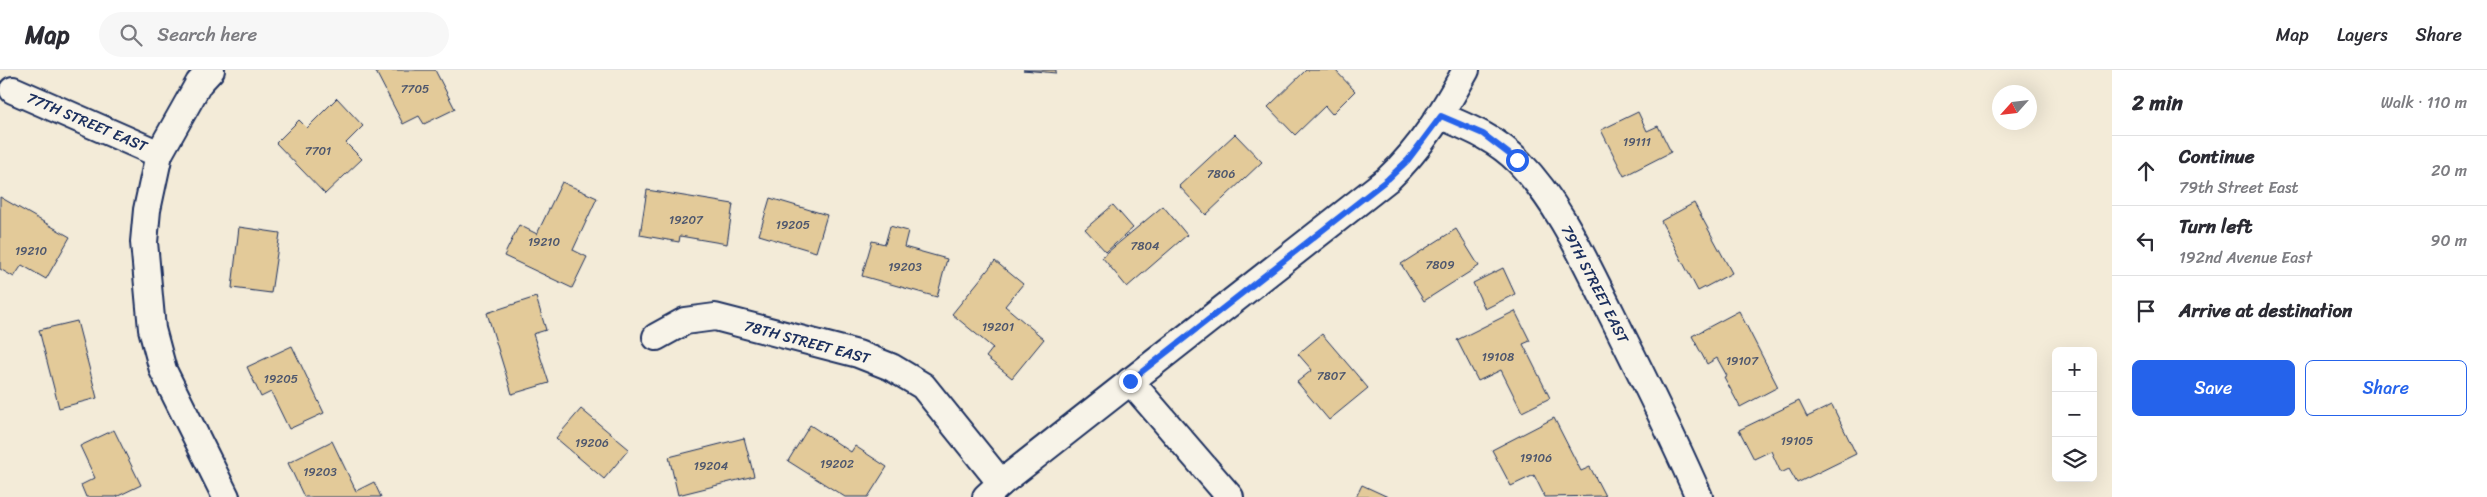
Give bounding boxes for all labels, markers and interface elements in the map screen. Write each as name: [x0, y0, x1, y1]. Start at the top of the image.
search box: [99, 12, 449, 57]
text: Map: [25, 14, 69, 56]
text: Search here: [157, 18, 257, 51]
text: Map: [2276, 19, 2309, 51]
text: Layers: [2337, 19, 2388, 51]
text: Share: [2416, 19, 2462, 51]
icon: search: [117, 21, 145, 49]
house number: 7705: [401, 78, 429, 100]
text: 2 min: [2132, 84, 2183, 122]
street label: 77TH STREET EAST: [23, 85, 152, 160]
north arrow: [1992, 85, 2037, 130]
text: Walk · 110 m: [2381, 88, 2467, 117]
house number: 19111: [1623, 131, 1651, 153]
house number: 7701: [305, 140, 331, 162]
text: Continue: [2179, 140, 2255, 173]
route start: [1506, 149, 1529, 172]
text: 20 m: [2431, 156, 2467, 185]
icon: ahead: [2132, 157, 2160, 185]
house number: 7806: [1207, 163, 1235, 185]
text: 79th Street East: [2179, 173, 2299, 202]
house number: 19207: [669, 209, 704, 231]
text: Turn left: [2179, 210, 2252, 243]
house number: 19205: [776, 214, 810, 236]
street label: 79TH STREET EAST: [1554, 220, 1636, 349]
text: 90 m: [2431, 226, 2467, 255]
icon: left: [2132, 227, 2160, 255]
house number: 19210: [528, 231, 560, 253]
house number: 7804: [1130, 235, 1160, 257]
house number: 19210: [15, 240, 47, 262]
text: 192nd Avenue East: [2179, 243, 2312, 272]
house number: 7809: [1425, 254, 1455, 276]
house number: 19203: [888, 256, 922, 278]
text: Arrive at destination: [2179, 294, 2352, 327]
icon: arrive: [2132, 297, 2160, 325]
street label: 78TH STREET EAST: [741, 313, 874, 372]
house number: 19201: [982, 316, 1014, 338]
house number: 19108: [1482, 346, 1514, 368]
map controls: [2052, 347, 2097, 482]
button: +: [2052, 347, 2097, 392]
house number: 19107: [1726, 350, 1759, 372]
button: Save: [2132, 360, 2295, 416]
button: Share: [2305, 360, 2467, 416]
house number: 7807: [1317, 365, 1346, 387]
house number: 19205: [264, 368, 298, 390]
route end: [1119, 370, 1142, 393]
button: −: [2052, 392, 2097, 437]
house number: 19105: [1781, 430, 1813, 452]
house number: 19206: [575, 432, 609, 454]
button: layers: [2052, 437, 2097, 482]
house number: 19106: [1520, 447, 1552, 469]
house number: 19202: [820, 453, 854, 475]
house number: 19204: [694, 455, 729, 477]
house number: 19203: [303, 461, 337, 483]

